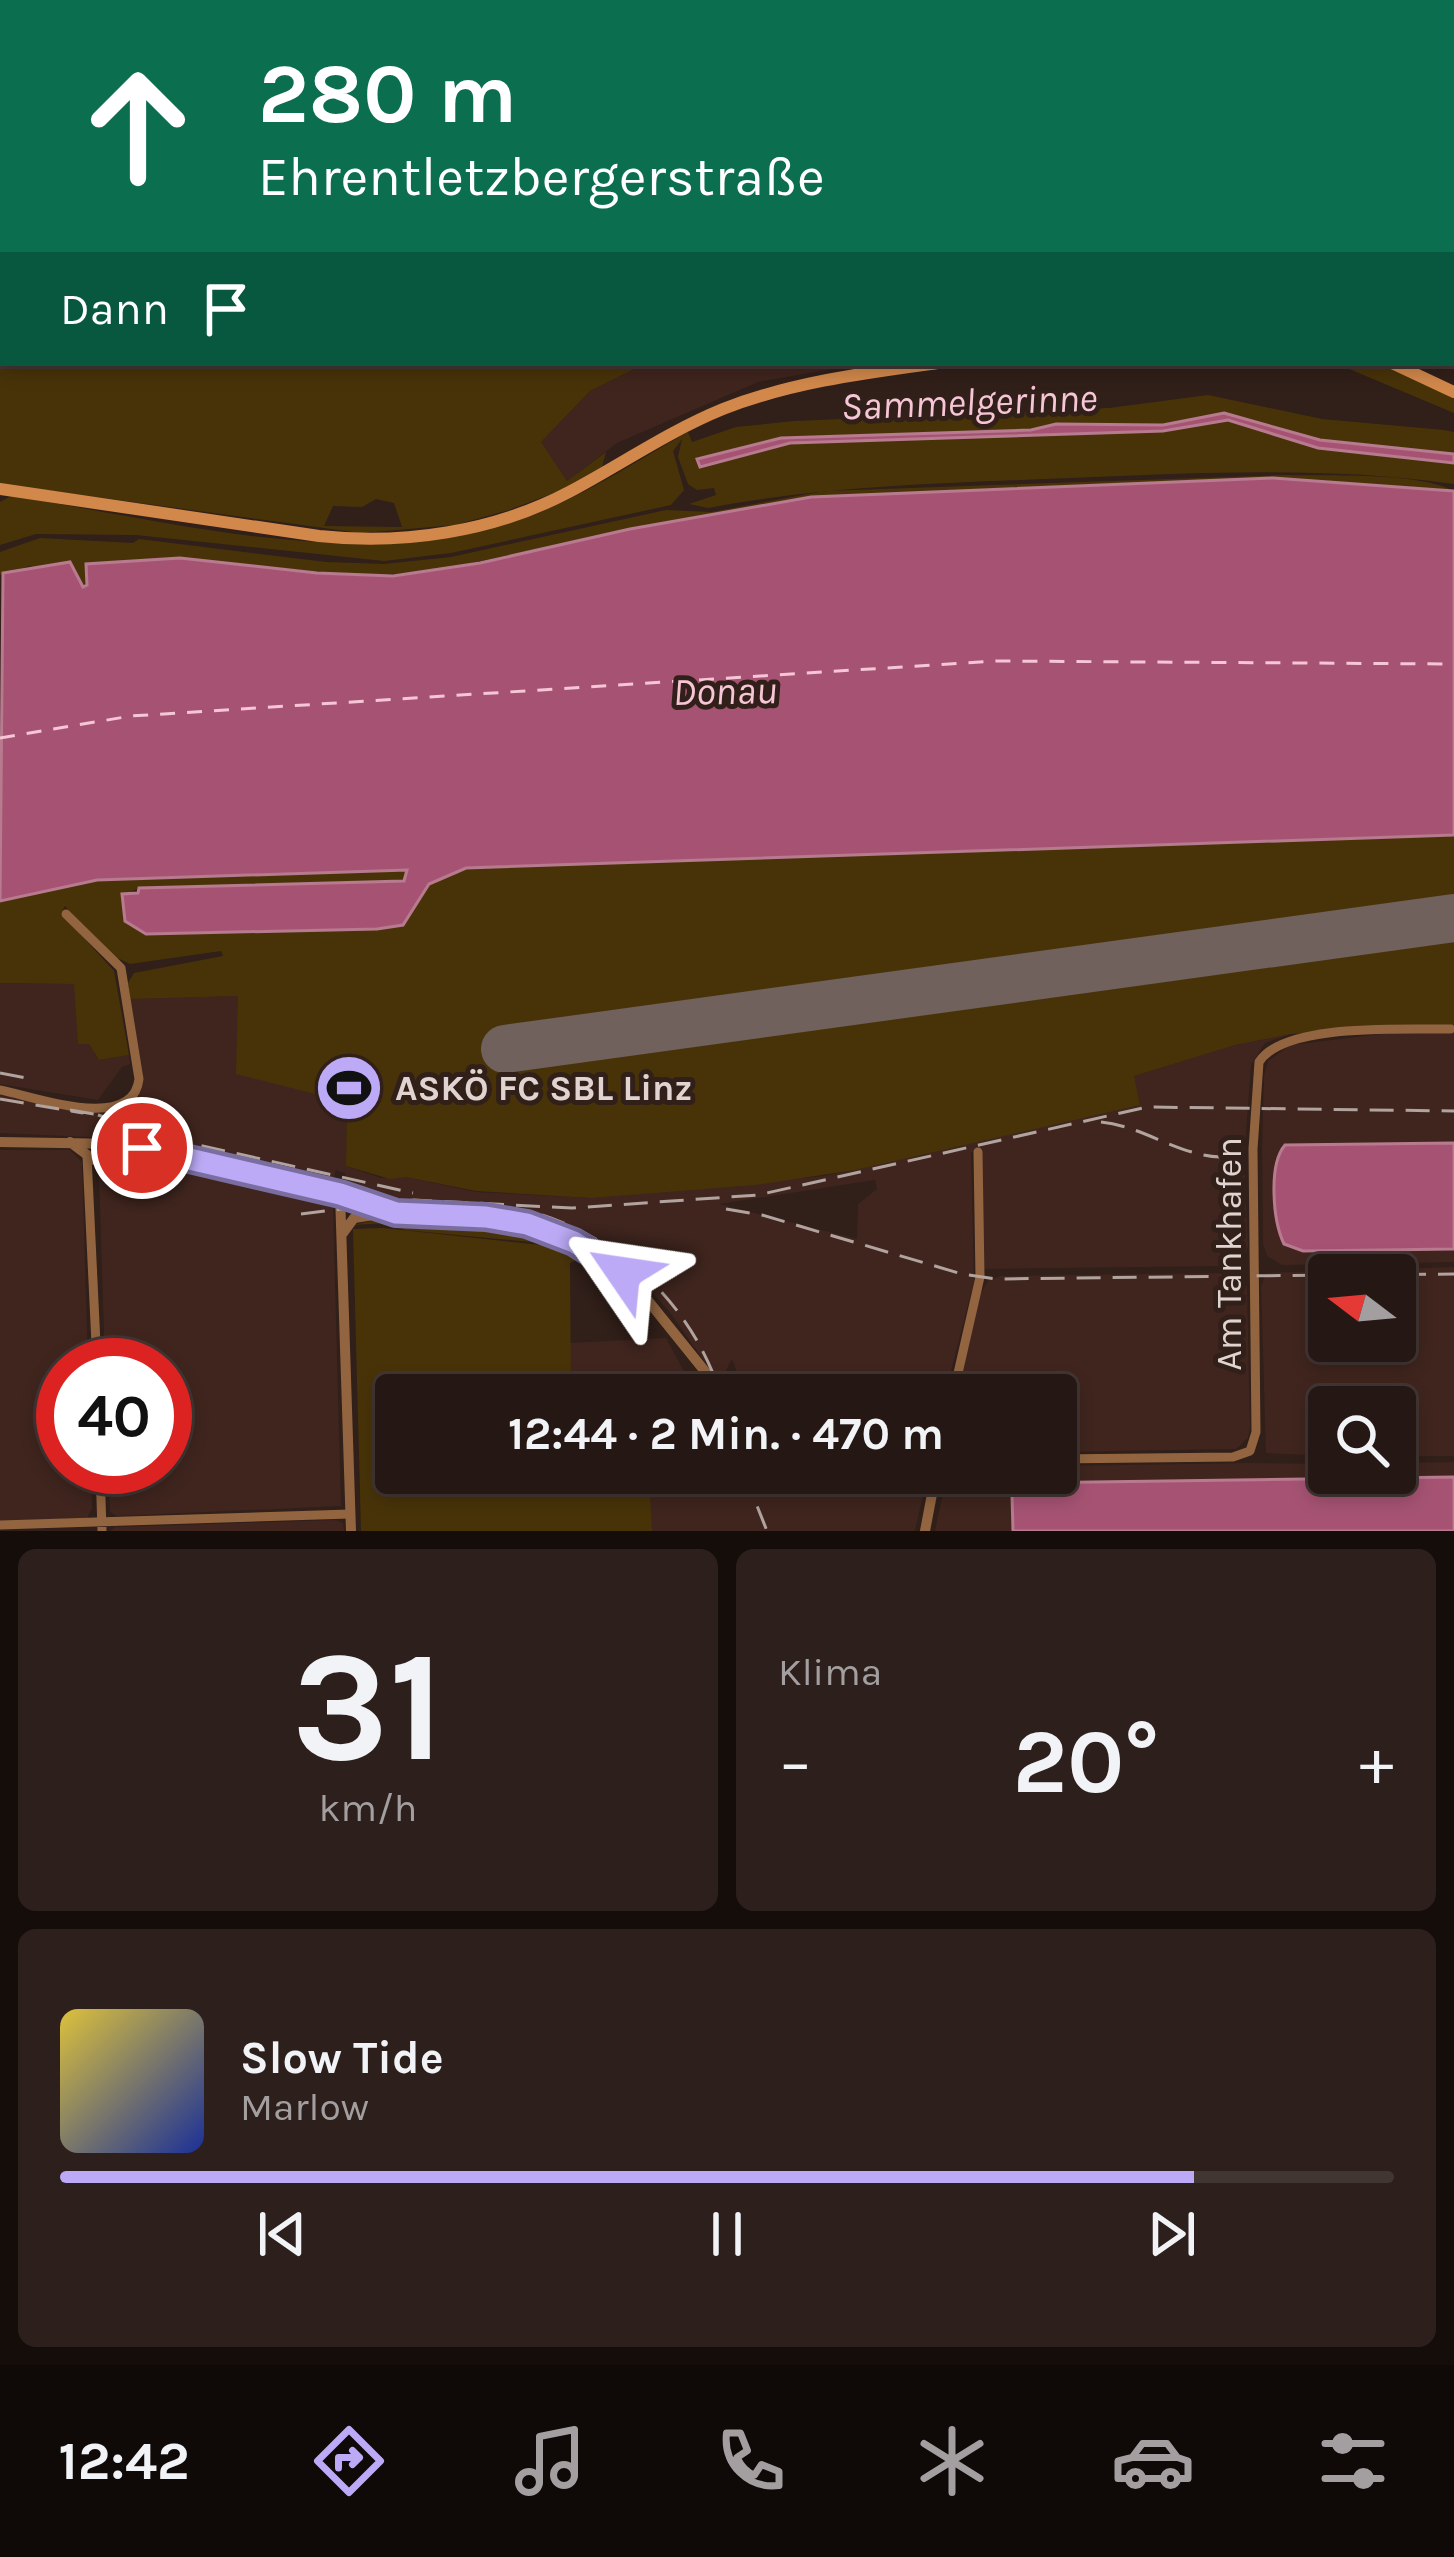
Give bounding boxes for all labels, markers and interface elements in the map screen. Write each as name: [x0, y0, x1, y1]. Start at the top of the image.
text: 280 m: [258, 45, 517, 143]
icon: ahead: [60, 48, 216, 204]
text: Ehrentletzbergerstraße: [258, 145, 825, 209]
icon: arrive: [193, 276, 259, 342]
text: Dann: [60, 283, 169, 335]
water label: Sammelgerinne: [840, 375, 1098, 429]
water label: Donau: [672, 667, 778, 715]
sports icon: ASKÖ FC SBL Linz: [314, 1053, 384, 1123]
place label: ASKÖ FC SBL Linz: [395, 1067, 692, 1109]
pin: [91, 1097, 193, 1199]
icon: arrive: [109, 1115, 175, 1181]
street label: Am Tankhafen: [1208, 1137, 1250, 1371]
position arrow: [560, 1210, 686, 1336]
north arrow: [1308, 1254, 1416, 1362]
map controls: [1308, 1254, 1416, 1494]
speed limit sign: 40: [36, 1338, 192, 1494]
button: search: [1308, 1386, 1416, 1494]
text: 12:44 · 2 Min. · 470 m: [508, 1408, 944, 1460]
text: 31: [292, 1616, 444, 1798]
text: Klima: [778, 1649, 882, 1695]
text: 20°: [1013, 1709, 1159, 1815]
text: −: [778, 1723, 813, 1801]
text: +: [1359, 1723, 1394, 1801]
text: km/h: [319, 1785, 417, 1831]
text: Slow Tide: [240, 2032, 444, 2084]
text: Marlow: [240, 2084, 369, 2130]
icon: previous: [249, 2201, 315, 2267]
icon: pause: [694, 2201, 760, 2267]
icon: next: [1139, 2201, 1205, 2267]
icon: directions: [307, 2419, 391, 2503]
icon: music: [508, 2419, 592, 2503]
icon: phone: [709, 2419, 793, 2503]
icon: climate: [910, 2419, 994, 2503]
icon: car: [1111, 2419, 1195, 2503]
icon: filters: [1311, 2419, 1395, 2503]
text: 12:42: [58, 2429, 190, 2493]

